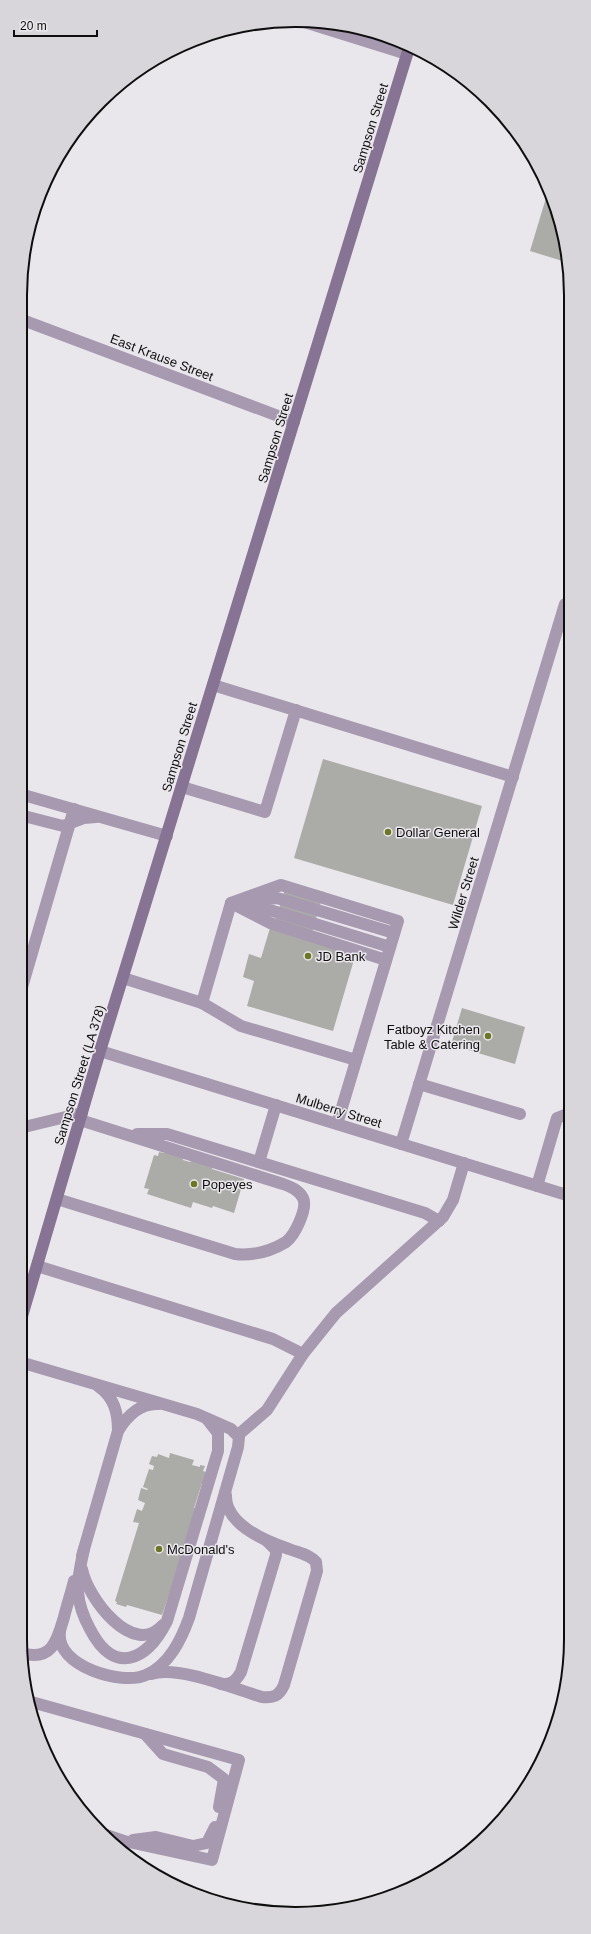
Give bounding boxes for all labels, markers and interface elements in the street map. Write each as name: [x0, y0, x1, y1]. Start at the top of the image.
scale bar: [14, 12, 97, 38]
text: 20 m: [20, 19, 47, 33]
street label: Sampson Street: [350, 81, 391, 175]
street label: East Krause Street: [108, 331, 216, 384]
street label: Sampson Street: [255, 391, 296, 485]
street label: Sampson Street: [159, 700, 200, 794]
place label: Dollar General: [396, 825, 480, 840]
marker: Dollar General: [383, 827, 393, 837]
street label: Wilder Street: [445, 855, 482, 931]
place label: JD Bank: [316, 949, 366, 964]
marker: JD Bank: [303, 951, 313, 961]
street label: Sampson Street (LA 378): [51, 1003, 108, 1147]
place label: Fatboyz Kitchen Table & Catering: [384, 1022, 480, 1052]
marker: Fatboyz Kitchen Table & Catering: [483, 1031, 493, 1041]
street label: Mulberry Street: [294, 1090, 384, 1131]
place label: Popeyes: [202, 1177, 253, 1192]
marker: Popeyes: [189, 1179, 199, 1189]
place label: McDonald's: [167, 1542, 235, 1557]
marker: McDonald's: [154, 1544, 164, 1554]

